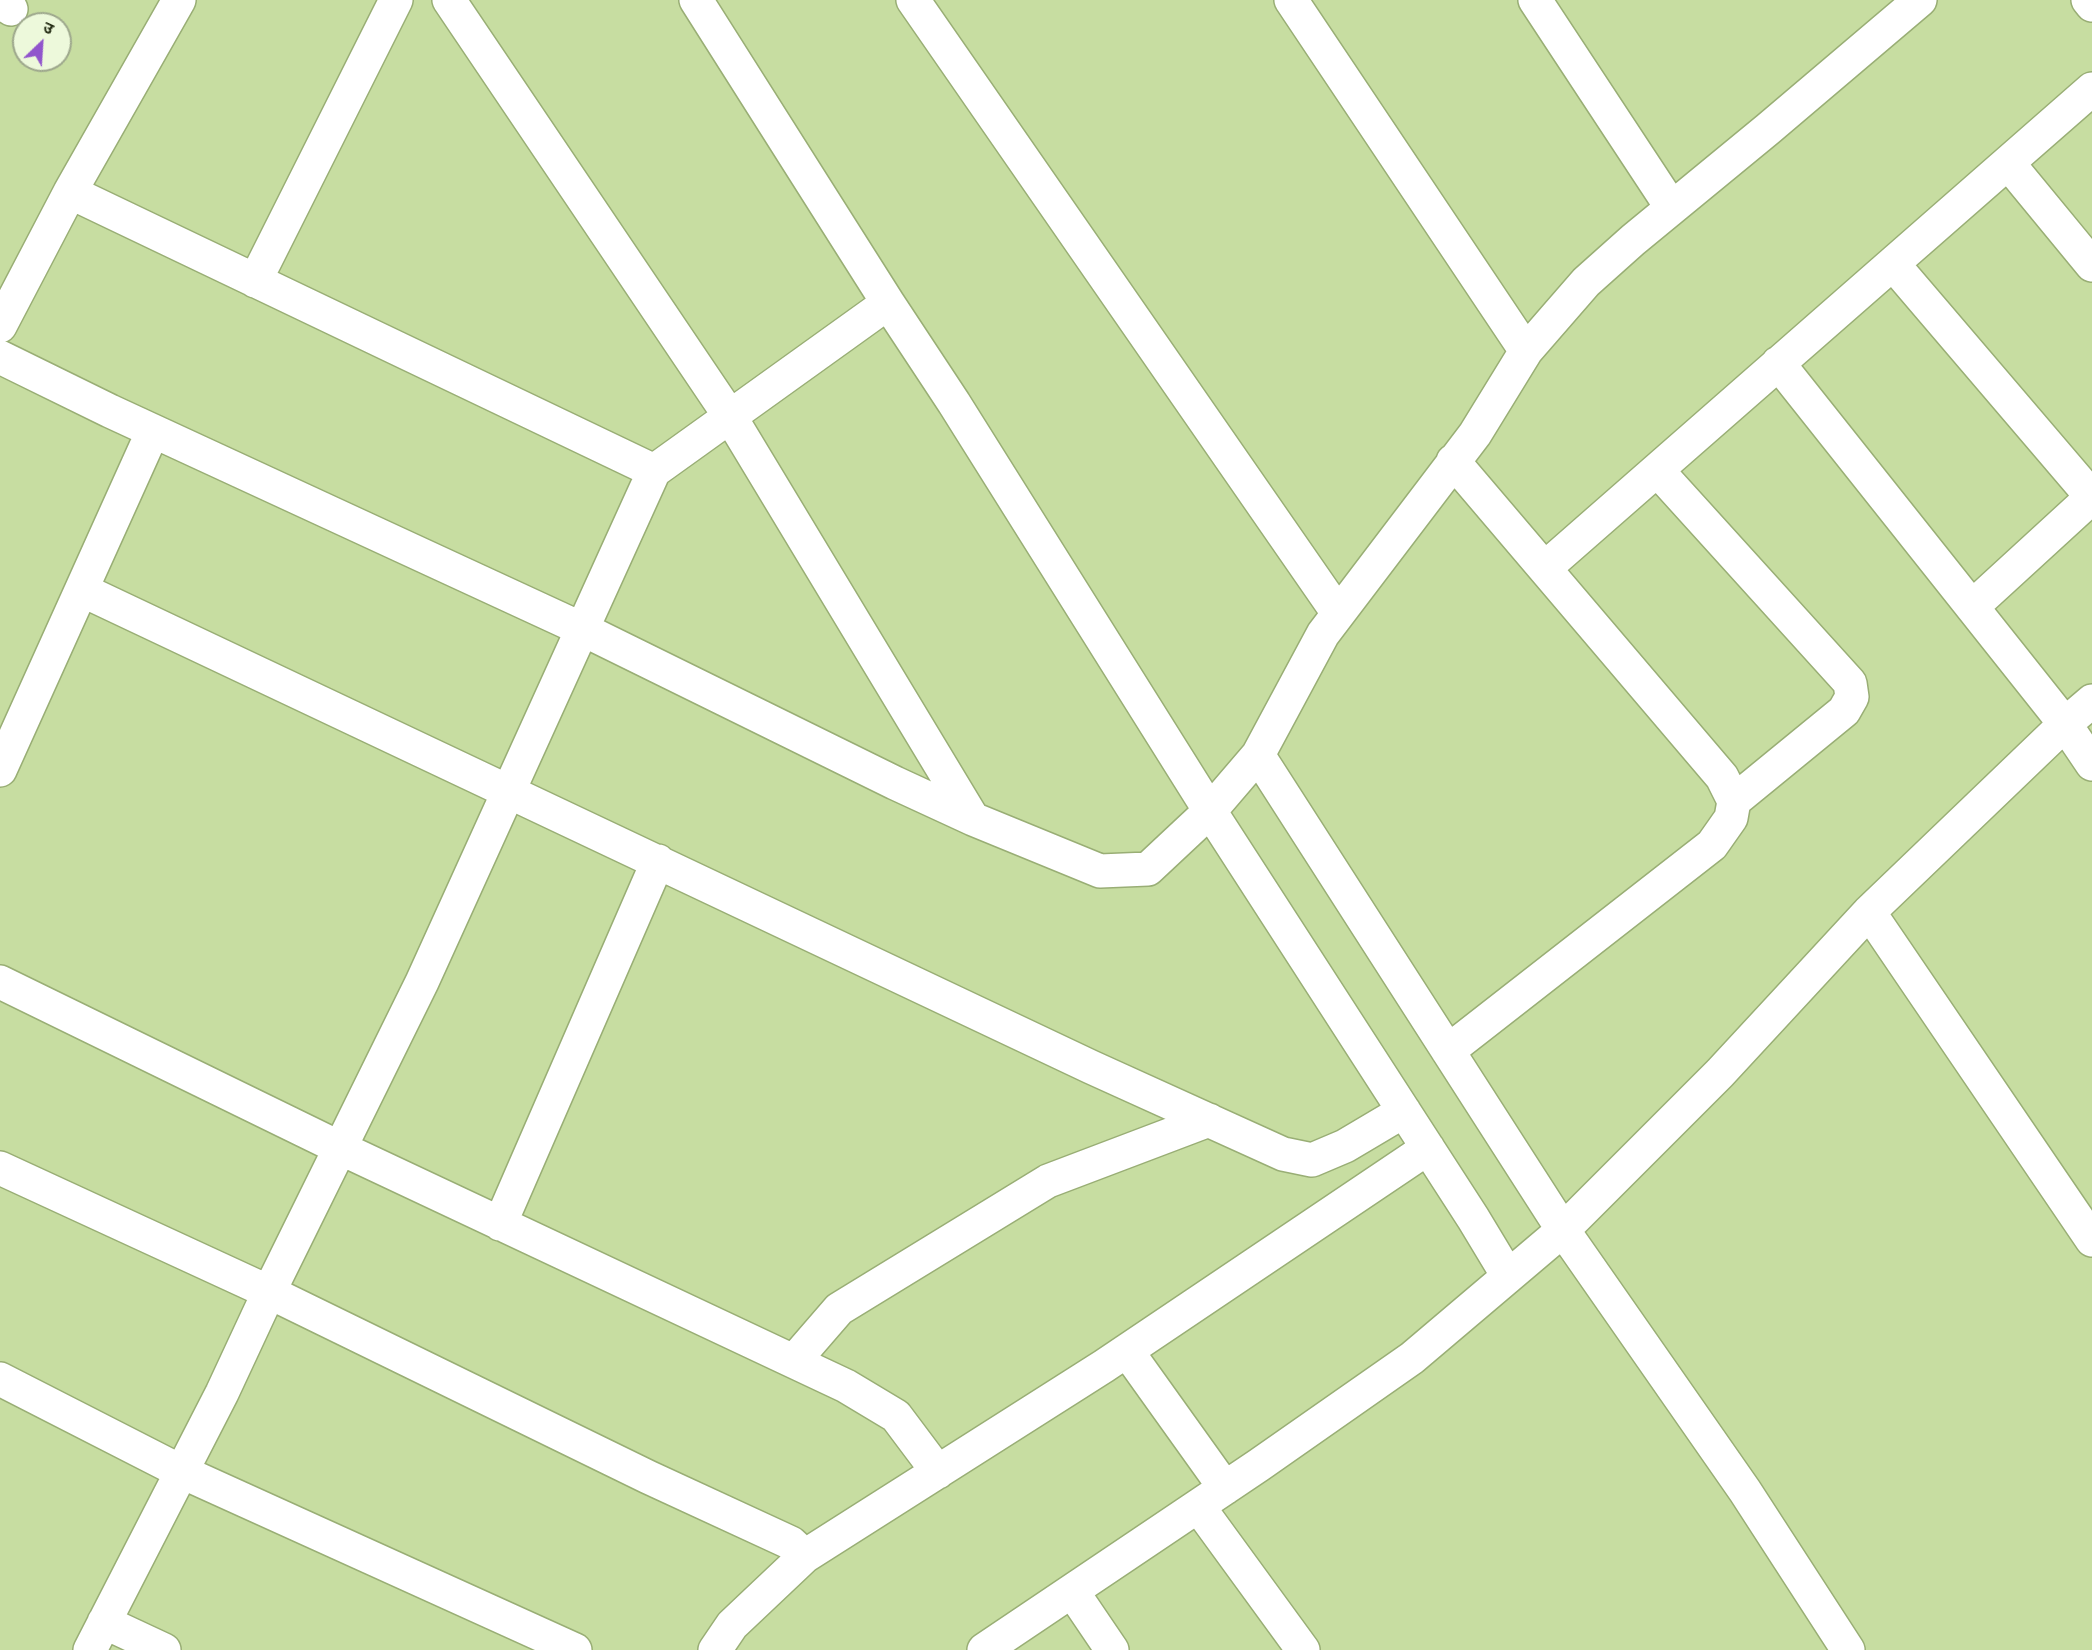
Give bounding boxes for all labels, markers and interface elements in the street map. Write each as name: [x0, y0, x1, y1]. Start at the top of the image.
north arrow: [12, 12, 72, 72]
text: उ: [41, 16, 57, 38]

